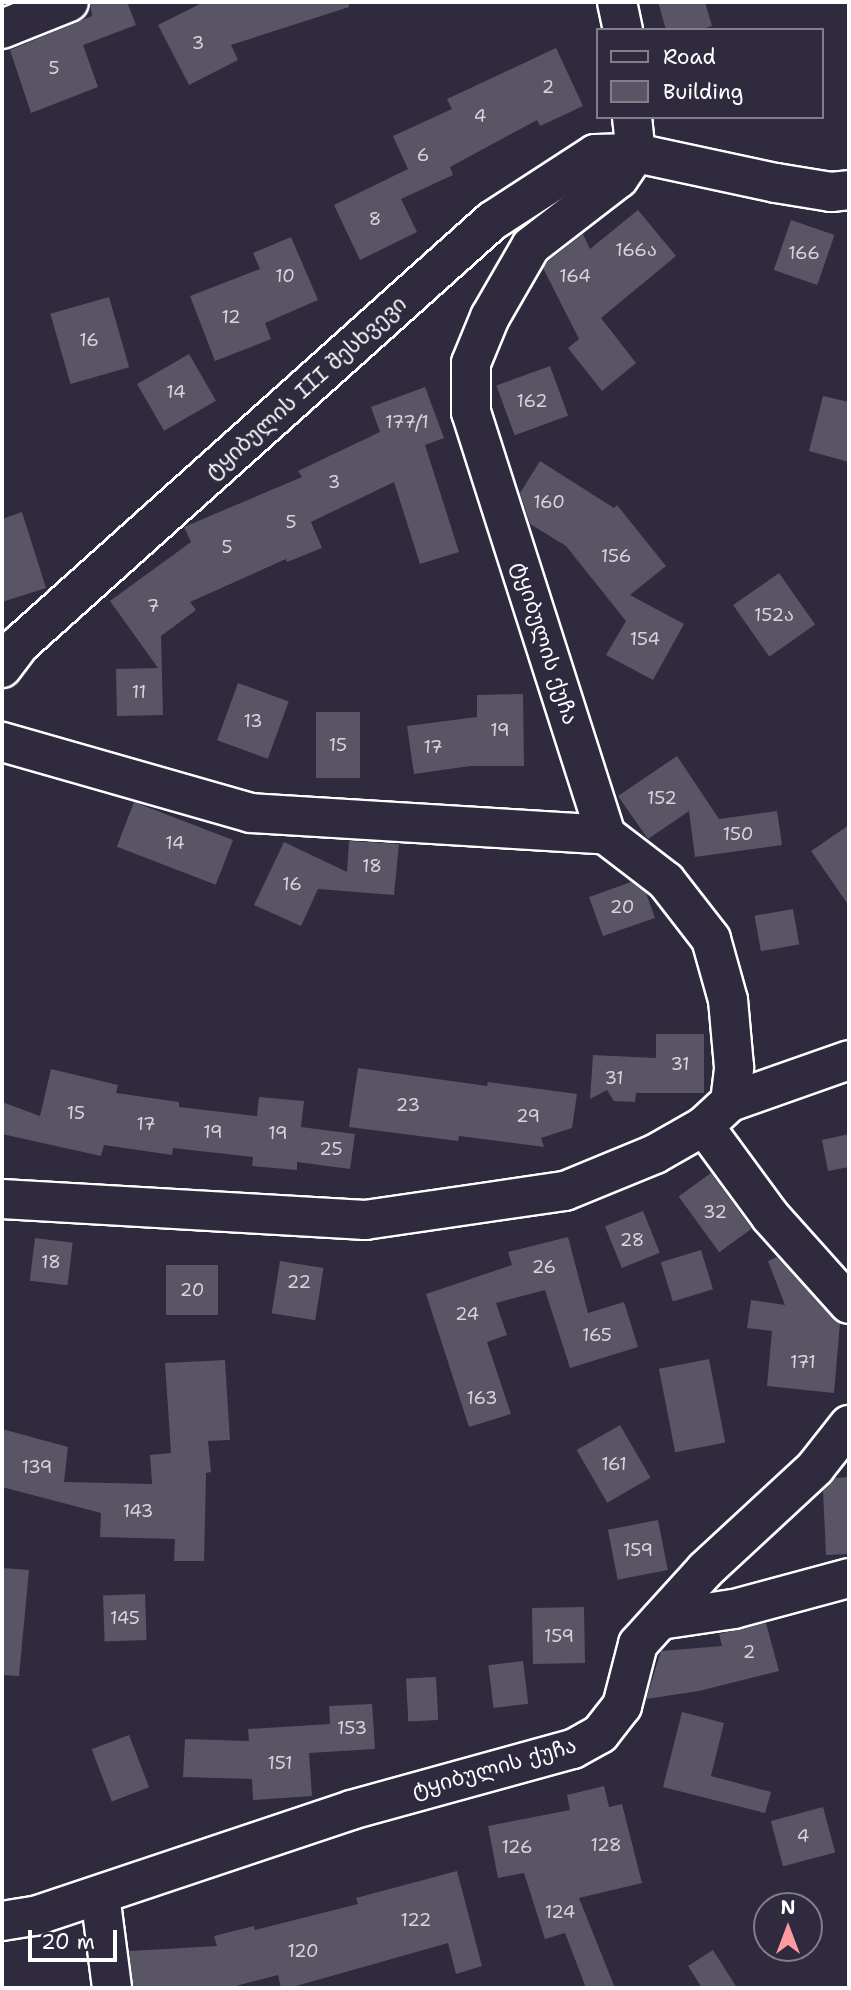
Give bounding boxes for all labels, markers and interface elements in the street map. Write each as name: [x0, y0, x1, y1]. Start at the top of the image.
legend: [596, 28, 823, 119]
house number: 3: [192, 32, 204, 54]
text: Road: [663, 43, 716, 71]
house number: 5: [48, 57, 60, 79]
house number: 2: [542, 76, 554, 98]
text: Building: [663, 78, 743, 106]
house number: 4: [474, 105, 486, 127]
house number: 6: [417, 144, 429, 166]
house number: 8: [369, 208, 381, 230]
house number: 166ა: [615, 239, 657, 261]
house number: 166: [788, 242, 820, 264]
house number: 10: [275, 265, 295, 287]
house number: 164: [559, 265, 591, 287]
street label: ტყიბულის III შესხვევი: [200, 291, 412, 485]
house number: 12: [221, 306, 241, 328]
house number: 16: [79, 329, 99, 351]
house number: 14: [166, 381, 186, 403]
house number: 162: [517, 390, 547, 412]
house number: 177/1: [385, 411, 429, 433]
house number: 3: [328, 471, 340, 493]
house number: 160: [533, 491, 565, 513]
house number: 5: [285, 511, 297, 533]
house number: 5: [221, 536, 233, 558]
house number: 156: [601, 545, 631, 567]
street label: ტყიბულის ქუჩა: [507, 558, 583, 728]
house number: 7: [147, 595, 159, 617]
house number: 152ა: [754, 604, 794, 626]
house number: 154: [630, 628, 660, 650]
house number: 11: [132, 681, 146, 703]
house number: 13: [243, 710, 263, 732]
house number: 19: [490, 719, 510, 741]
house number: 15: [329, 734, 347, 756]
house number: 17: [423, 736, 443, 758]
house number: 152: [647, 787, 677, 809]
house number: 150: [723, 823, 753, 845]
house number: 14: [165, 832, 185, 854]
house number: 18: [362, 855, 382, 877]
house number: 16: [282, 873, 302, 895]
house number: 20: [610, 896, 634, 918]
house number: 31: [670, 1053, 690, 1075]
house number: 31: [604, 1067, 624, 1089]
house number: 23: [396, 1094, 420, 1116]
house number: 15: [67, 1102, 85, 1124]
house number: 29: [516, 1105, 540, 1127]
house number: 17: [136, 1113, 156, 1135]
house number: 19: [203, 1121, 223, 1143]
house number: 19: [268, 1122, 288, 1144]
house number: 25: [319, 1138, 343, 1160]
house number: 32: [703, 1201, 727, 1223]
house number: 28: [620, 1229, 644, 1251]
house number: 18: [41, 1251, 61, 1273]
house number: 26: [532, 1256, 556, 1278]
house number: 22: [287, 1271, 311, 1293]
house number: 20: [180, 1279, 204, 1301]
house number: 24: [455, 1303, 479, 1325]
house number: 165: [582, 1324, 612, 1346]
house number: 171: [790, 1351, 816, 1373]
house number: 163: [467, 1387, 497, 1409]
house number: 161: [601, 1453, 627, 1475]
house number: 139: [22, 1456, 52, 1478]
house number: 143: [123, 1500, 153, 1522]
house number: 159: [623, 1539, 653, 1561]
house number: 145: [110, 1607, 140, 1629]
house number: 159: [544, 1625, 574, 1647]
house number: 2: [743, 1641, 755, 1663]
house number: 153: [337, 1717, 367, 1739]
street label: ტყიბულის ქუჩა: [409, 1732, 579, 1804]
house number: 151: [267, 1752, 293, 1774]
house number: 4: [797, 1825, 809, 1847]
house number: 128: [590, 1834, 622, 1856]
house number: 126: [501, 1836, 533, 1858]
north arrow: [753, 1892, 823, 1962]
text: N: [780, 1895, 796, 1920]
house number: 124: [545, 1901, 575, 1923]
house number: 122: [401, 1909, 431, 1931]
scale bar: [32, 1916, 121, 1960]
text: 20 m: [41, 1928, 95, 1956]
house number: 120: [287, 1940, 319, 1962]

